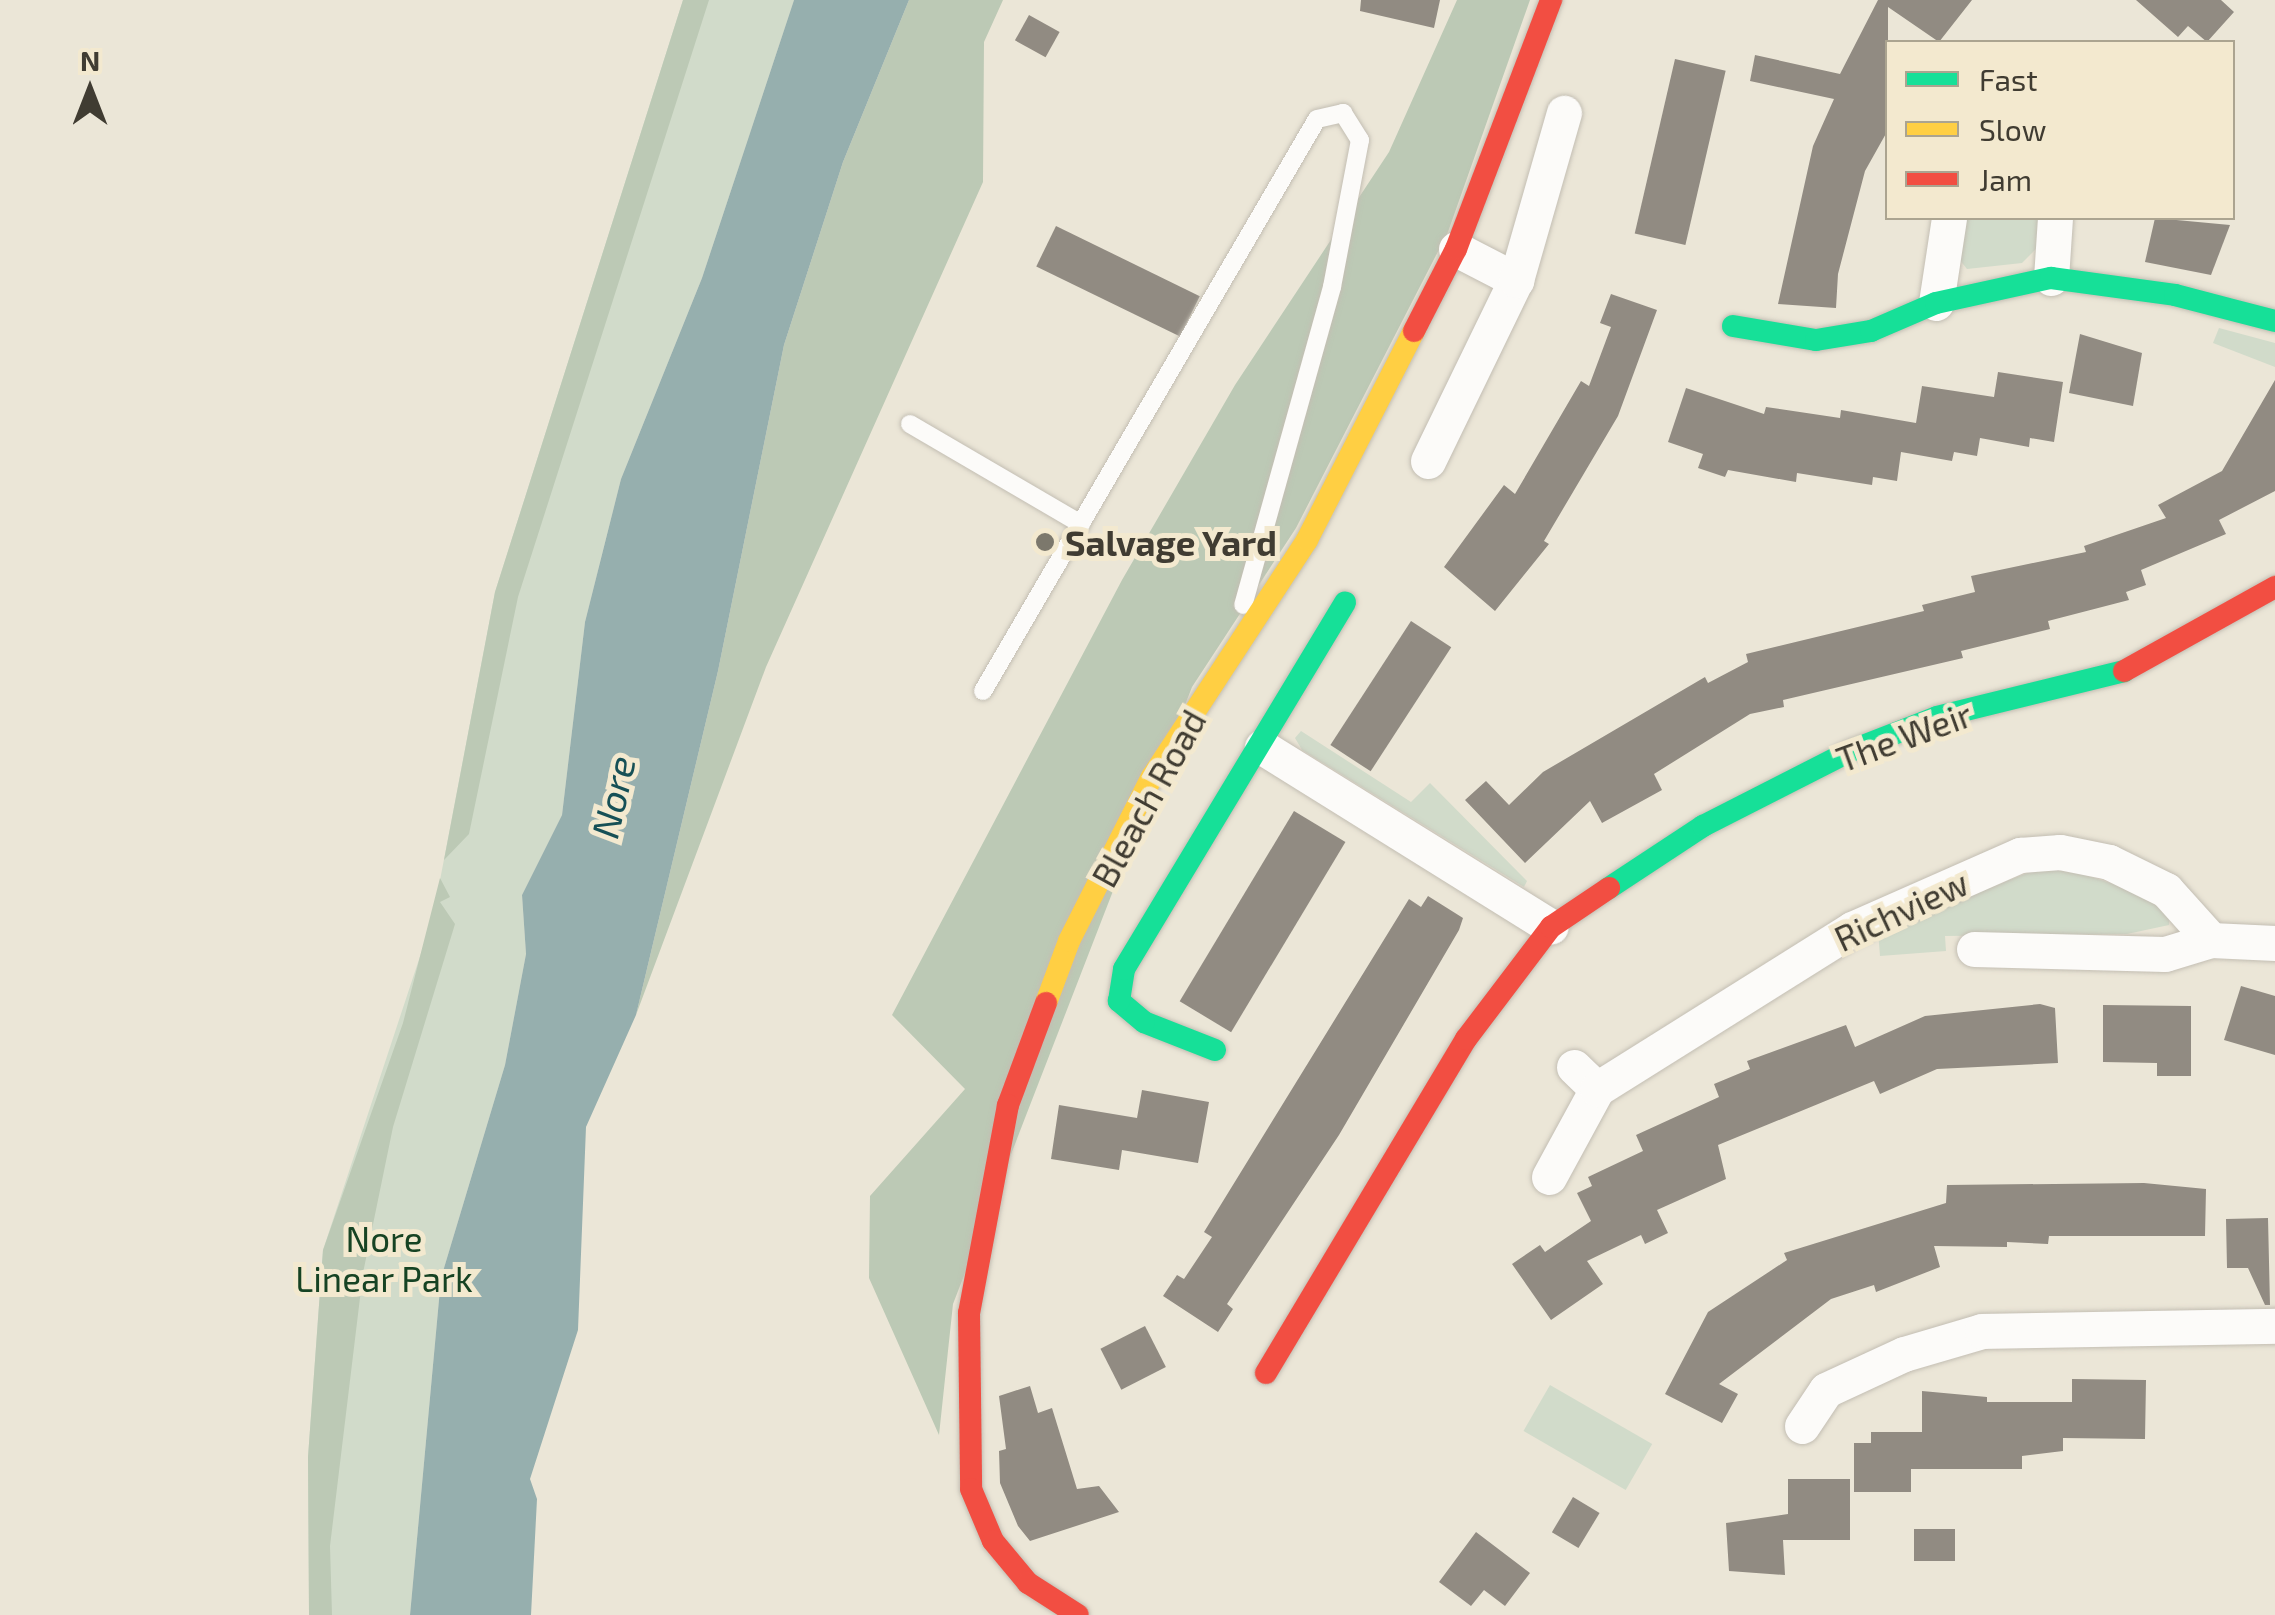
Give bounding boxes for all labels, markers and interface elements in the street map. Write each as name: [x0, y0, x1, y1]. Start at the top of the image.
north arrow: [40, 40, 140, 140]
legend: [1885, 40, 2235, 220]
text: N: [80, 43, 100, 77]
text: Fast: [1979, 61, 2038, 97]
text: Slow: [1979, 111, 2046, 147]
text: Jam: [1979, 161, 2032, 197]
place label: Salvage Yard: [1065, 521, 1278, 563]
marker: Salvage Yard: [1034, 531, 1056, 553]
street label: The Weir: [1830, 692, 1978, 780]
street label: Bleach Road: [1082, 702, 1214, 894]
water label: Nore: [581, 751, 645, 843]
street label: Richview: [1827, 861, 1975, 959]
park label: Nore Linear Park: [295, 1217, 473, 1299]

